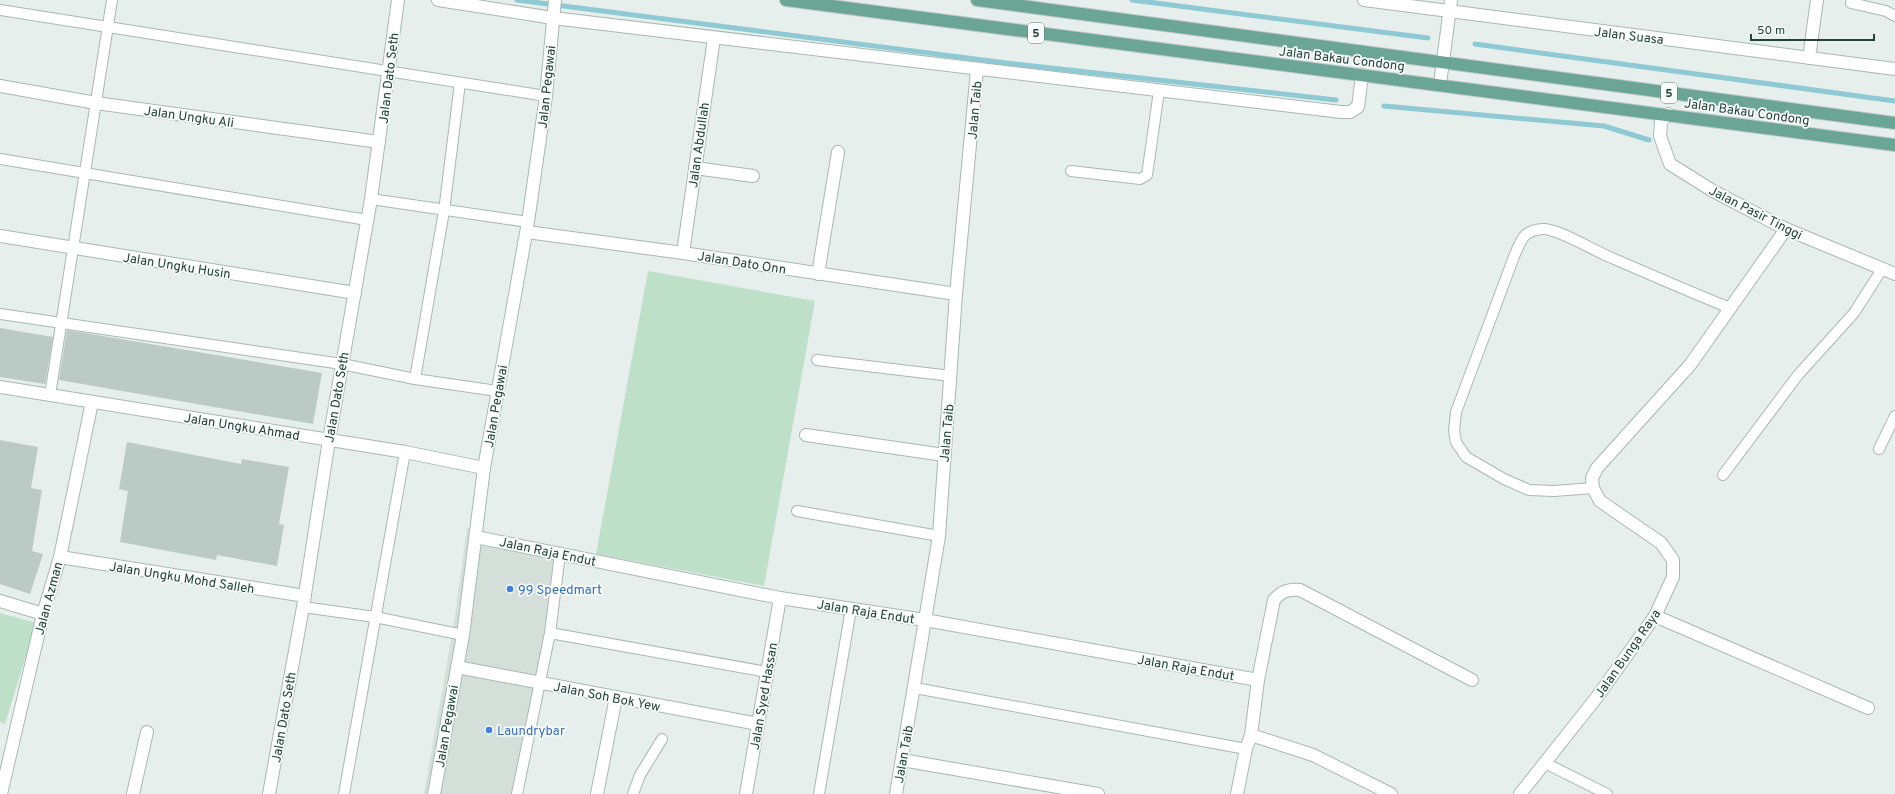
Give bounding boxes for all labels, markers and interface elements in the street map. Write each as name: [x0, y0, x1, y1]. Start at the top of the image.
scale bar: [1751, 16, 1874, 42]
road number: 5: [1028, 23, 1044, 43]
text: 50 m: [1757, 23, 1785, 39]
street label: Jalan Suasa: [1593, 25, 1664, 49]
street label: Jalan Dato Seth: [376, 32, 404, 125]
street label: Jalan Bakau Condong: [1278, 44, 1406, 76]
street label: Jalan Pegawai: [536, 45, 560, 130]
street label: Jalan Taib: [965, 80, 987, 140]
road number: 5: [1661, 83, 1677, 103]
street label: Jalan Bakau Condong: [1683, 96, 1810, 130]
street label: Jalan Abdullah: [686, 102, 714, 189]
street label: Jalan Ungku Ali: [143, 104, 235, 132]
street label: Jalan Pasir Tinggi: [1706, 183, 1805, 244]
street label: Jalan Dato Onn: [696, 249, 787, 279]
street label: Jalan Ungku Husin: [122, 251, 232, 283]
street label: Jalan Dato Seth: [322, 351, 354, 444]
street label: Jalan Pegawai: [482, 364, 512, 449]
street label: Jalan Taib: [937, 403, 959, 463]
street label: Jalan Ungku Ahmad: [183, 411, 301, 445]
street label: Jalan Raja Endut: [498, 535, 597, 571]
street label: Jalan Azman: [32, 560, 67, 637]
street label: Jalan Ungku Mohd Salleh: [108, 560, 256, 598]
place label: 99 Speedmart: [518, 583, 602, 599]
marker: 99 Speedmart: [505, 584, 515, 594]
street label: Jalan Raja Endut: [816, 597, 916, 629]
street label: Jalan Bunga Raya: [1592, 607, 1665, 701]
street label: Jalan Syed Hassan: [748, 641, 782, 751]
street label: Jalan Raja Endut: [1136, 653, 1236, 685]
street label: Jalan Dato Seth: [269, 671, 301, 764]
street label: Jalan Soh Bok Yew: [552, 680, 661, 716]
street label: Jalan Pegawai: [433, 684, 463, 769]
place label: Laundrybar: [497, 724, 565, 740]
street label: Jalan Taib: [892, 724, 918, 784]
marker: Laundrybar: [484, 725, 494, 735]

